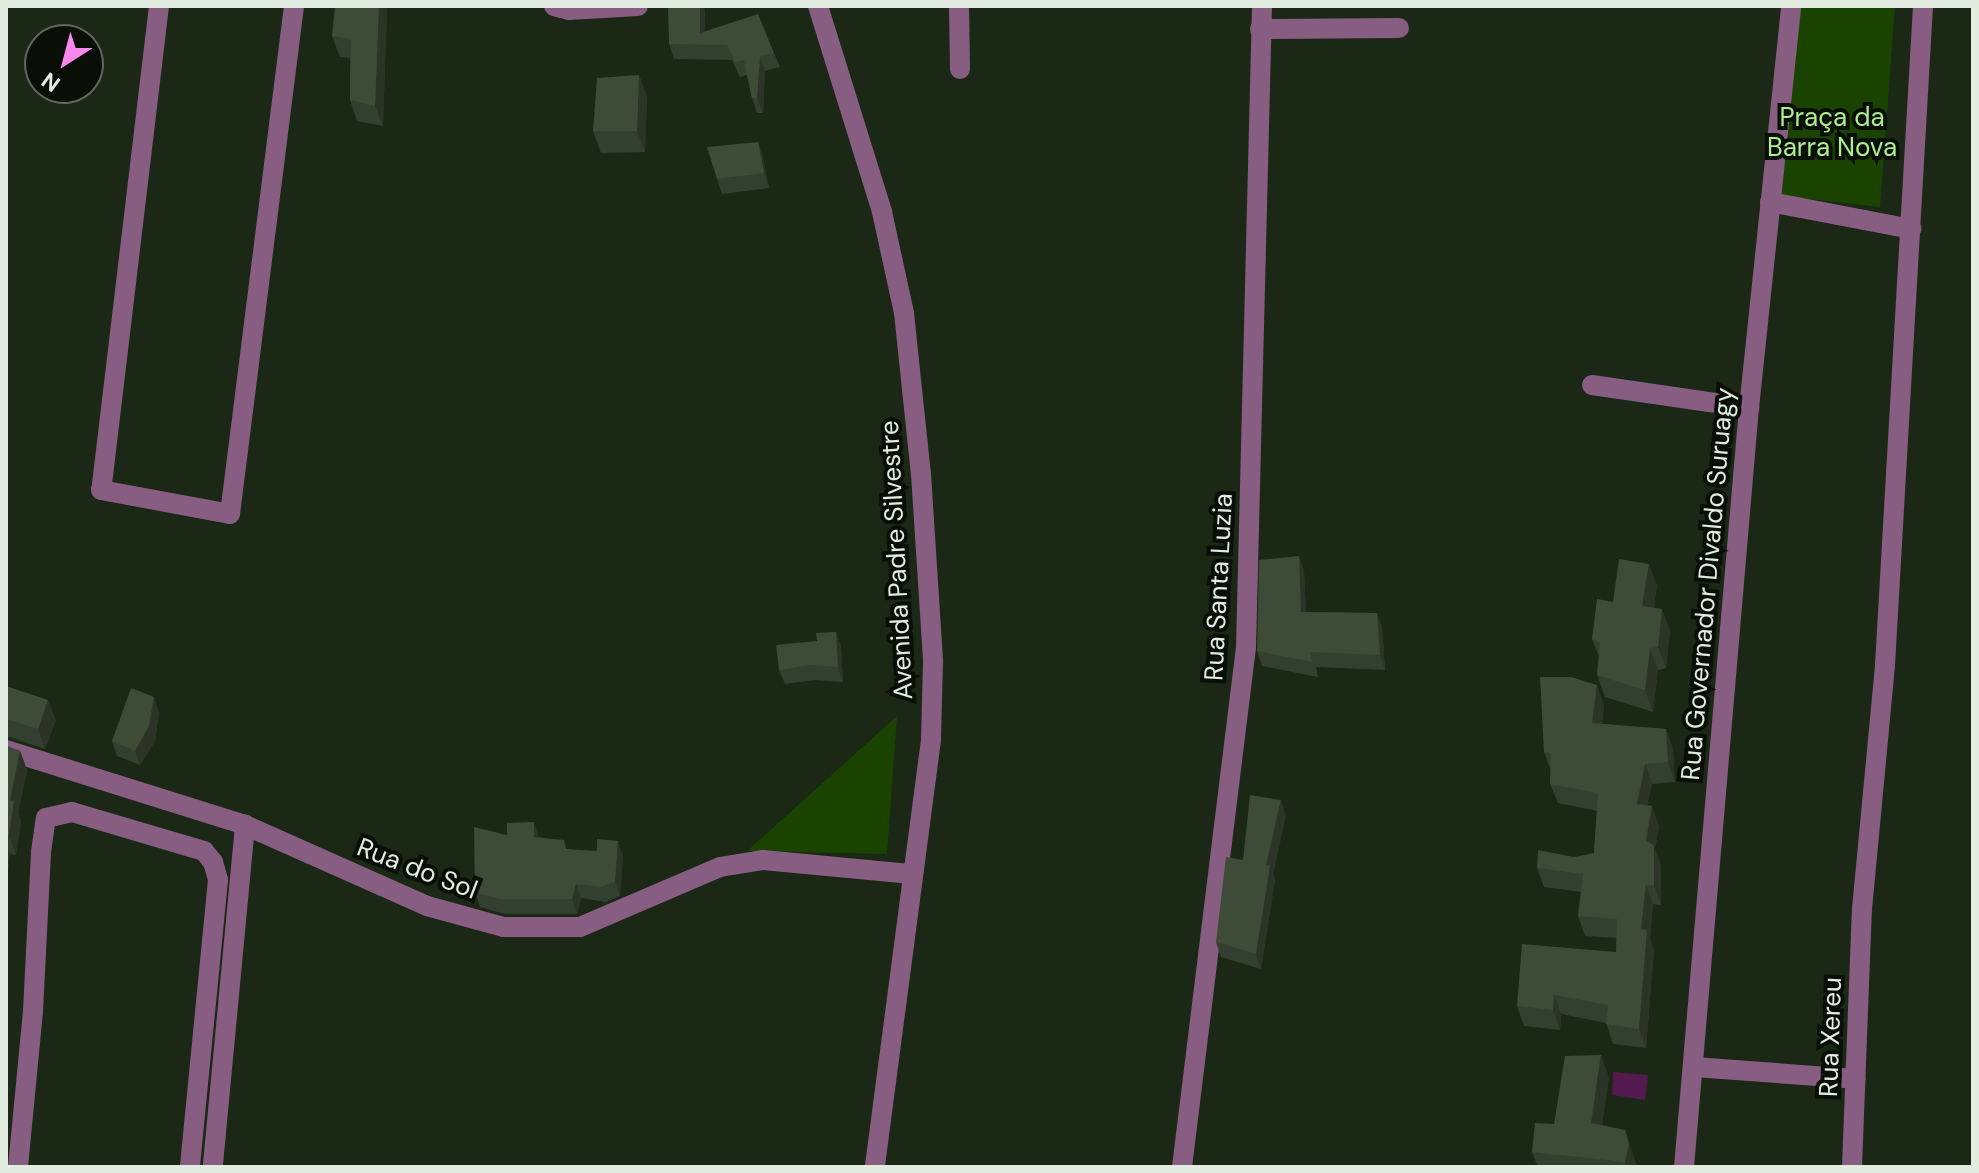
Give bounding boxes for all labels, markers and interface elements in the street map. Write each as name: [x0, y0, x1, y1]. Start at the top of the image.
north arrow: [24, 24, 104, 104]
text: N: [36, 66, 66, 99]
park label: Praça da Barra Nova: [1767, 102, 1897, 164]
street label: Rua Governador Divaldo Suruagy: [1675, 386, 1741, 782]
street label: Avenida Padre Silvestre: [874, 420, 920, 700]
street label: Rua Santa Luzia: [1199, 492, 1239, 682]
street label: Rua do Sol: [352, 832, 482, 906]
street label: Rua Xereu: [1813, 977, 1849, 1097]

